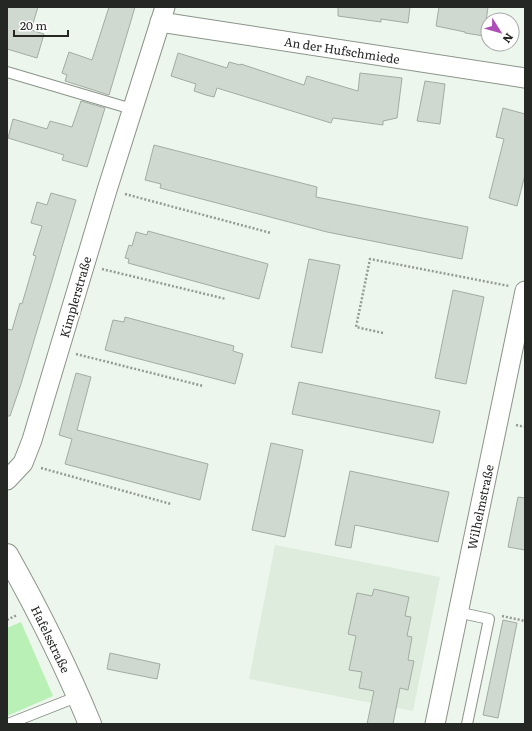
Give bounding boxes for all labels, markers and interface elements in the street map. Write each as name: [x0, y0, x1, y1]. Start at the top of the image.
scale bar: [14, 12, 68, 38]
north arrow: [480, 12, 520, 52]
text: 20 m: [20, 16, 47, 34]
text: N: [500, 30, 518, 47]
street label: An der Hufschmiede: [283, 32, 401, 68]
street label: Kimplerstraße: [55, 254, 95, 340]
street label: Wilhelmstraße: [462, 463, 498, 551]
street label: Hafelsstraße: [27, 602, 75, 676]

